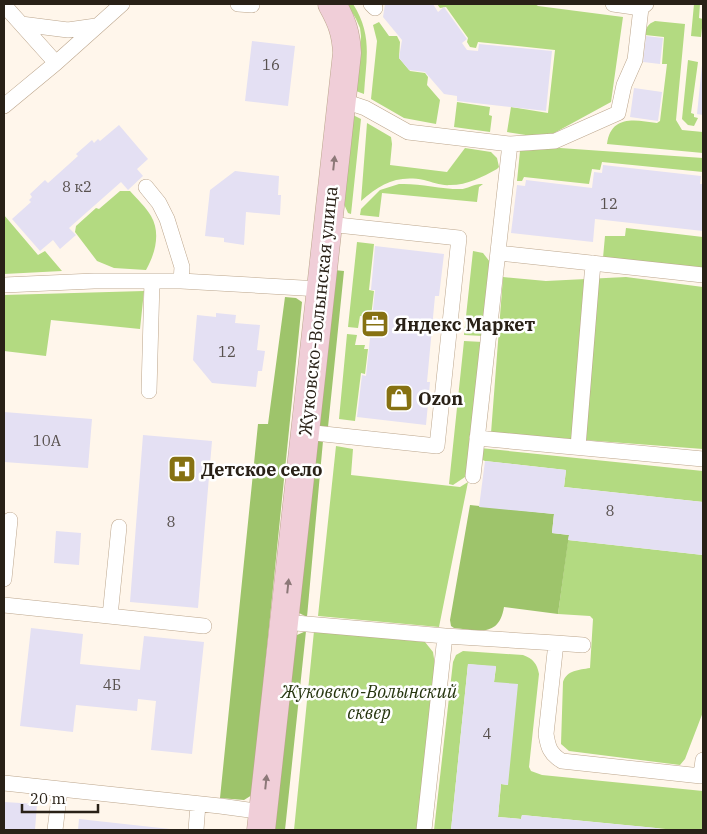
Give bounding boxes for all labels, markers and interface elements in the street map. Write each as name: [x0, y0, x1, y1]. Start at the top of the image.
house number: 16: [262, 55, 280, 74]
one-way arrow: [330, 155, 338, 171]
house number: 8 к2: [62, 177, 92, 196]
street label: Жуковско-Волынская улица: [293, 185, 343, 437]
house number: 12: [600, 194, 618, 213]
office icon: Яндекс Маркет: [360, 309, 390, 339]
place label: Яндекс Маркет: [394, 313, 536, 336]
house number: 12: [218, 342, 236, 361]
shop icon: Ozon: [384, 383, 414, 413]
place label: Ozon: [418, 387, 463, 410]
house number: 10А: [33, 431, 62, 450]
hospital icon: Детское село: [167, 454, 197, 484]
place label: Детское село: [201, 458, 323, 481]
house number: 8: [605, 501, 615, 520]
house number: 8: [166, 512, 176, 531]
one-way arrow: [284, 577, 292, 593]
house number: 4Б: [103, 675, 121, 694]
park label: Жуковско-Волынский сквер: [280, 680, 458, 724]
house number: 4: [482, 724, 492, 743]
one-way arrow: [262, 773, 270, 789]
scale bar: [22, 782, 99, 814]
text: 20 m: [30, 789, 66, 808]

